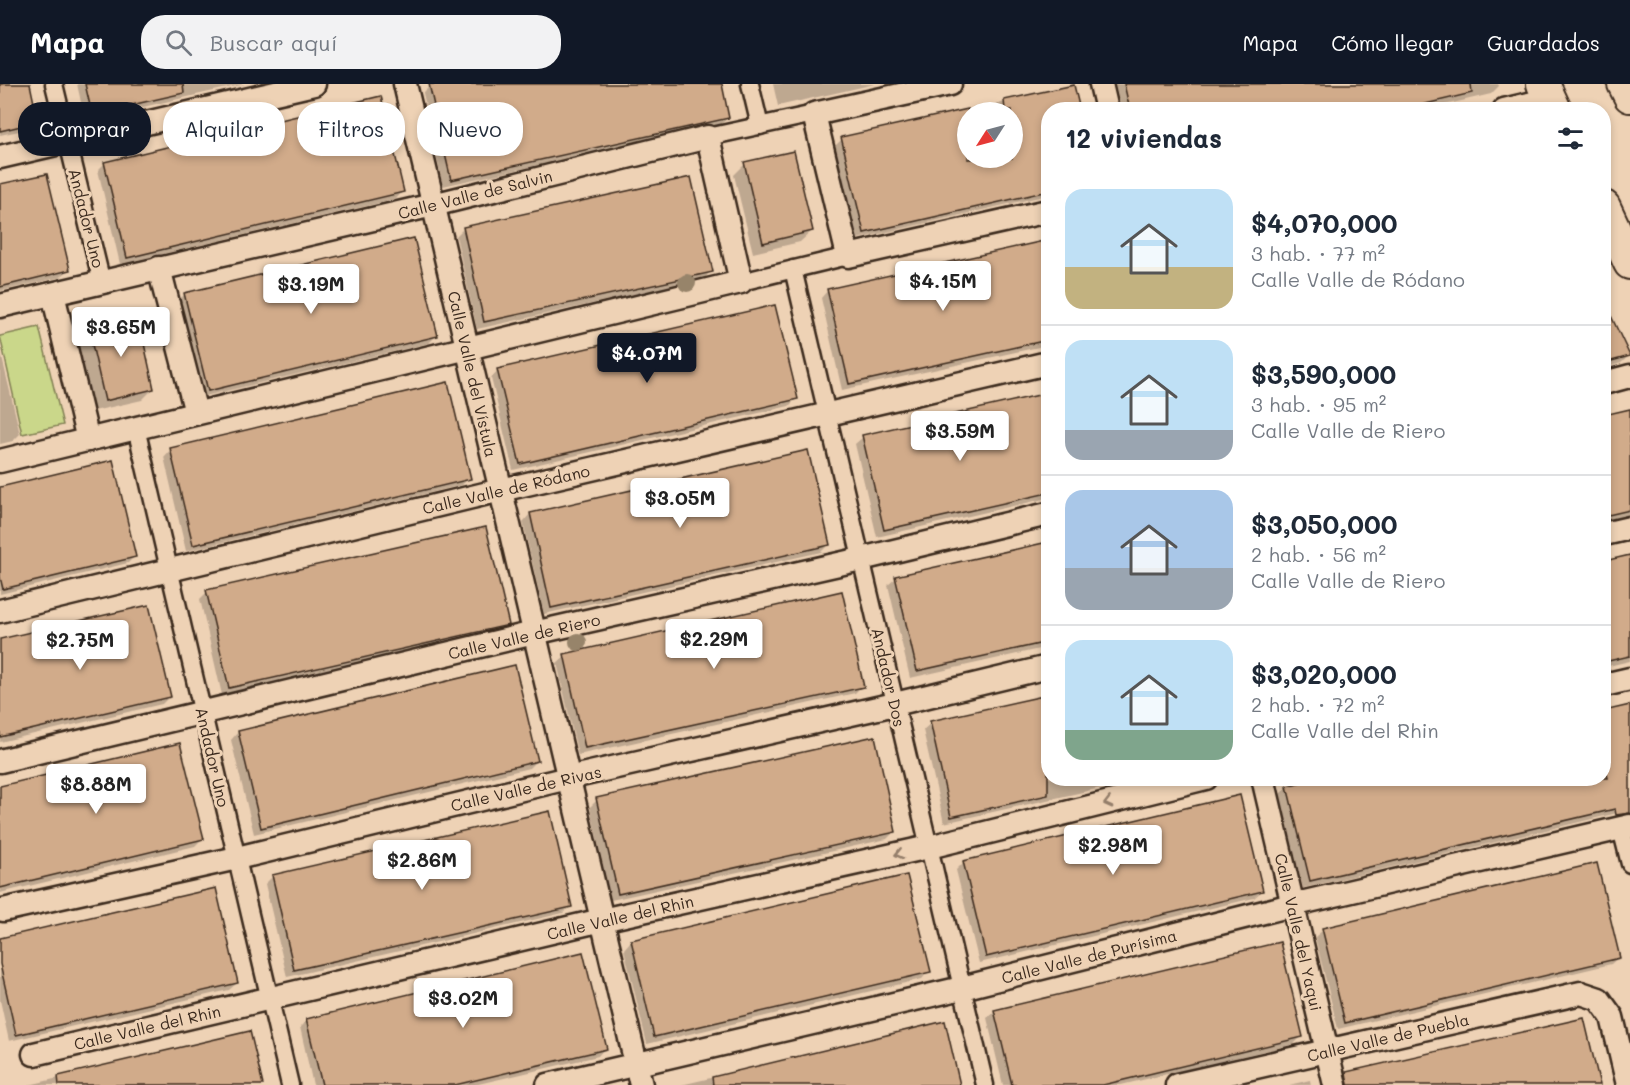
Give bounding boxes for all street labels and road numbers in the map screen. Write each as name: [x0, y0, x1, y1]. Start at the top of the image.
street label: Calle Valle de Salvin: [396, 165, 554, 223]
street label: Andador Uno: [64, 166, 110, 270]
street label: Calle Valle del Vístula: [444, 289, 502, 459]
street label: Calle Valle de Ródano: [420, 460, 592, 518]
street label: Calle Valle de Riero: [446, 608, 602, 664]
street label: Andador Dos: [867, 625, 911, 729]
street label: Andador Uno: [191, 705, 235, 809]
street label: Calle Valle de Rivas: [448, 760, 604, 816]
street label: Calle Valle del Yaqui: [1271, 851, 1327, 1013]
street label: Calle Valle del Rhin: [545, 890, 695, 944]
street label: Calle Valle de Purísima: [999, 924, 1179, 988]
street label: Calle Valle del Rhin: [72, 1000, 222, 1054]
street label: Calle Valle de Puebla: [1305, 1008, 1471, 1066]

